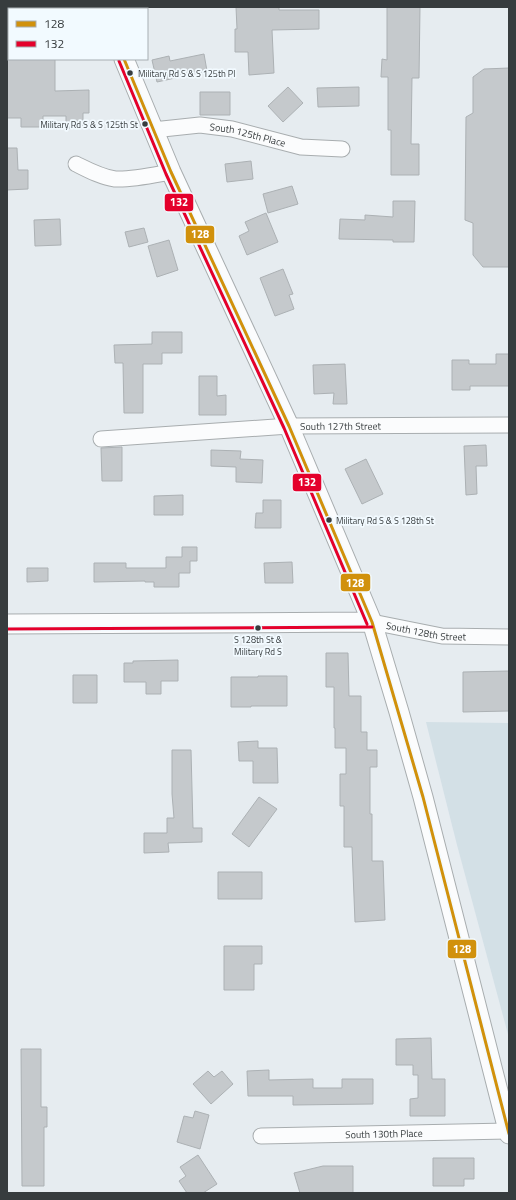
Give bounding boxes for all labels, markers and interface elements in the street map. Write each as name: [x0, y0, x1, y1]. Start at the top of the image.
legend: [8, 8, 148, 60]
text: 128: [44, 14, 64, 33]
text: 132: [44, 34, 64, 53]
place label: Military Rd S & S 125th Pl: [138, 67, 235, 80]
marker: Military Rd S & S 125th Pl: [125, 68, 135, 78]
place label: Military Rd S & S 125th St: [40, 118, 139, 131]
marker: Military Rd S & S 125th St: [140, 119, 150, 129]
street label: South 125th Place: [209, 119, 287, 151]
line badge: 132: [164, 193, 194, 212]
text: 132: [170, 194, 188, 210]
line badge: 128: [185, 225, 215, 244]
text: 128: [191, 226, 209, 242]
street label: South 127th Street: [300, 419, 382, 434]
line badge: 132: [292, 473, 322, 492]
text: 132: [298, 474, 316, 490]
place label: Military Rd S & S 128th St: [336, 514, 435, 527]
marker: Military Rd S & S 128th St: [324, 515, 334, 525]
line badge: 128: [340, 573, 371, 592]
text: 128: [346, 575, 364, 591]
street label: South 128th Street: [385, 618, 467, 644]
marker: S 128th St & Military Rd S: [253, 623, 263, 633]
place label: S 128th St & Military Rd S: [234, 633, 283, 658]
line badge: 128: [447, 939, 477, 959]
text: 128: [453, 941, 471, 957]
street label: South 130th Place: [345, 1126, 423, 1142]

